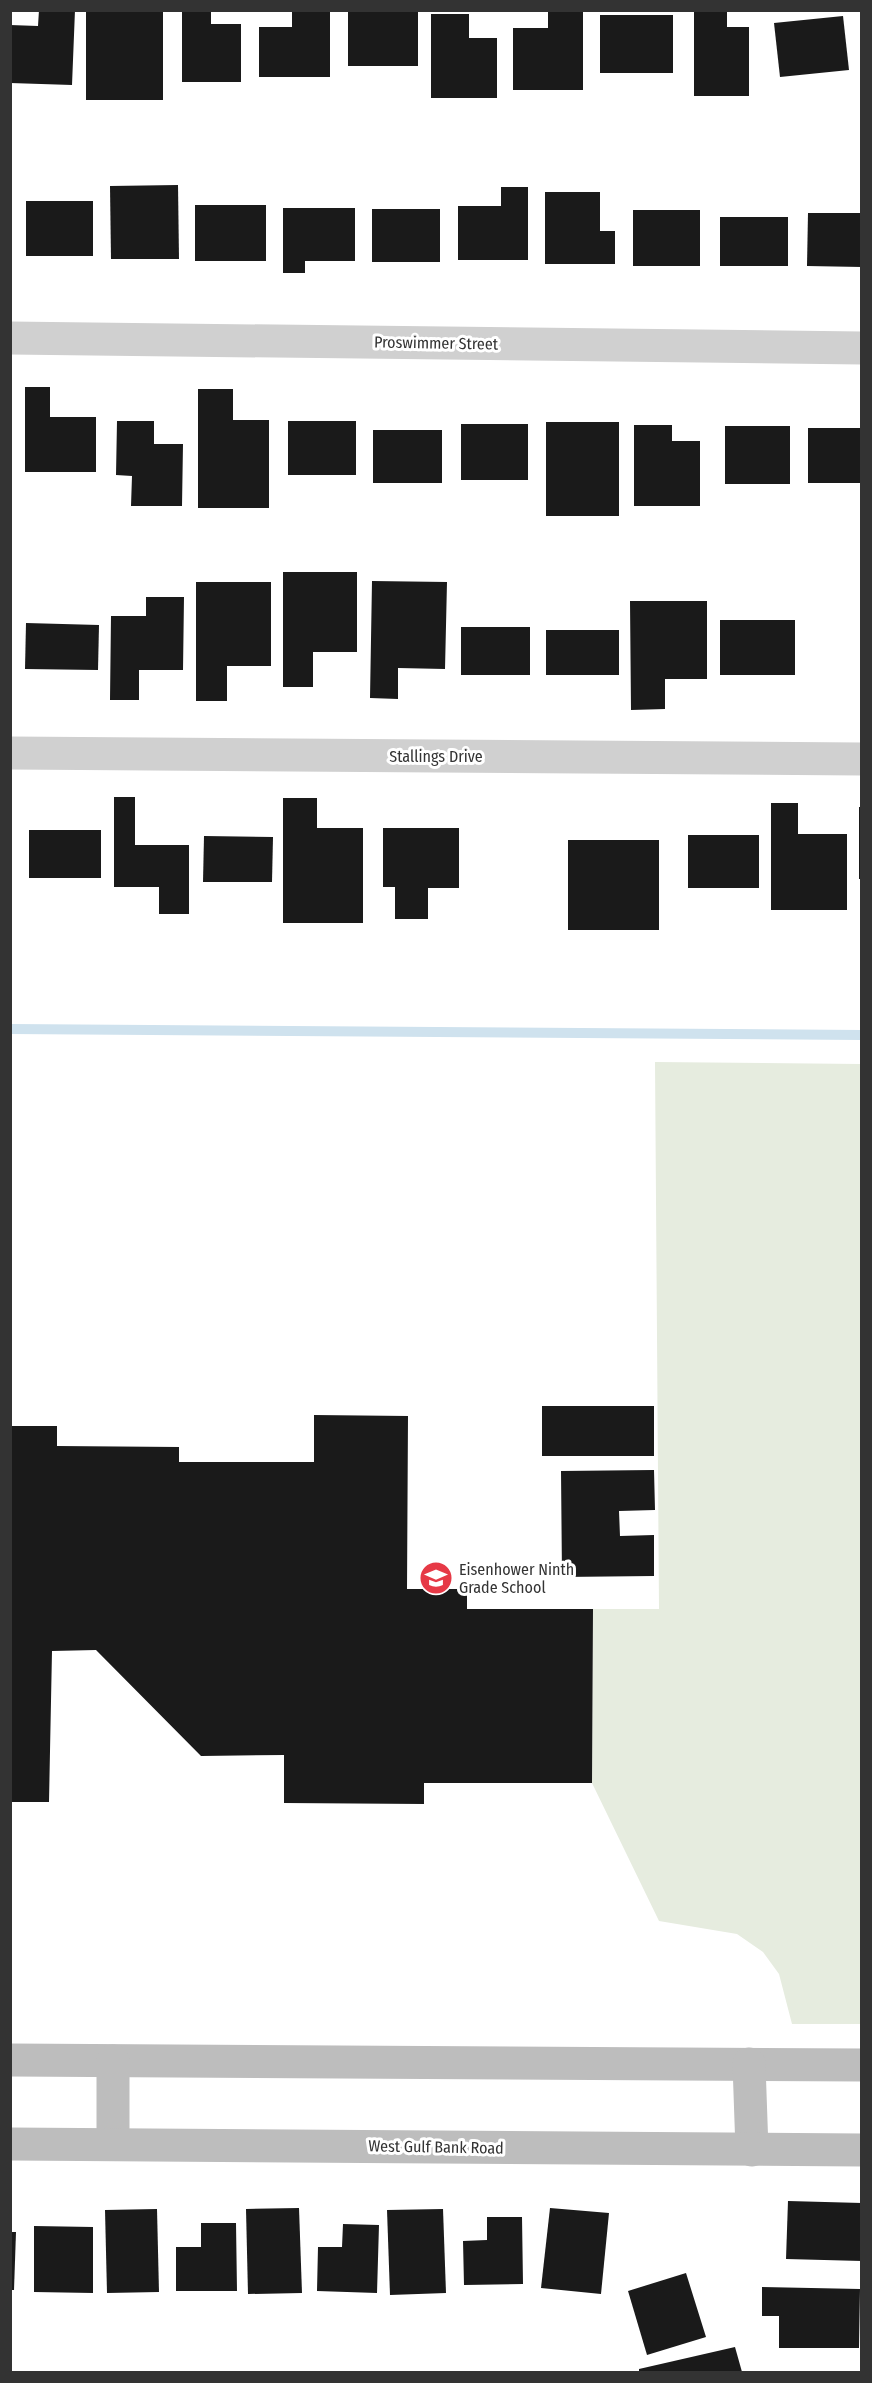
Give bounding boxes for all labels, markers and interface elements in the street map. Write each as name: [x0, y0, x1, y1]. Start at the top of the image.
street label: Proswimmer Street: [374, 332, 499, 354]
street label: Stallings Drive: [389, 747, 483, 766]
school or university icon: Eisenhower Ninth Grade School: [418, 1560, 454, 1596]
place label: Eisenhower Ninth Grade School: [459, 1560, 574, 1597]
street label: West Gulf Bank Road: [368, 2136, 504, 2158]

